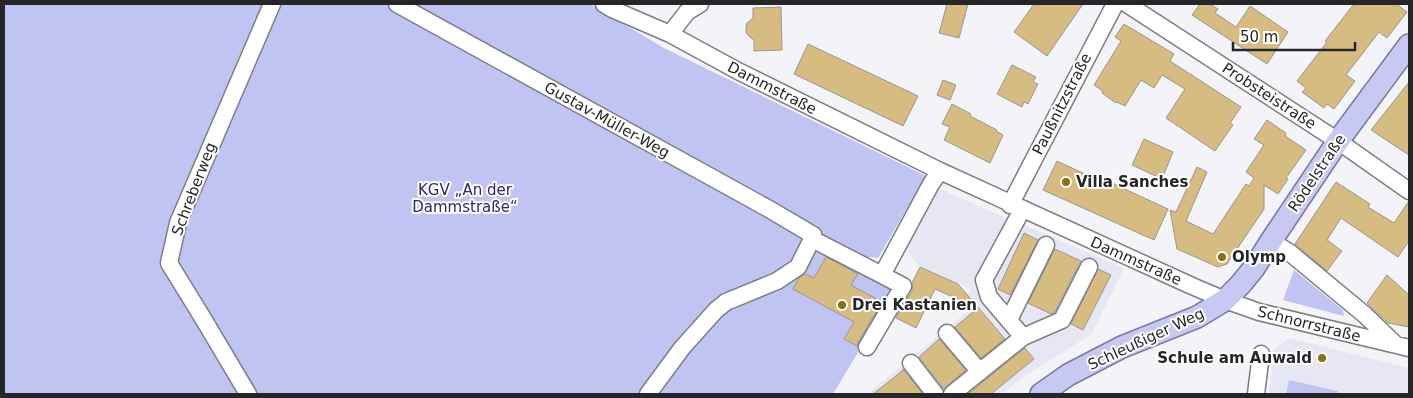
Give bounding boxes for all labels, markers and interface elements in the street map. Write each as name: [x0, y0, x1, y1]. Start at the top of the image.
scale bar: [1233, 20, 1356, 52]
text: 50 m: [1240, 28, 1278, 46]
street label: Paußnitzstraße: [1029, 50, 1095, 158]
street label: Dammstraße: [724, 58, 820, 118]
street label: Probsteistraße: [1219, 59, 1319, 133]
street label: Gustav-Müller-Weg: [541, 78, 673, 162]
street label: Rödelstraße: [1284, 131, 1350, 215]
street label: Schreberweg: [168, 140, 220, 238]
place label: Villa Sanches: [1076, 173, 1188, 191]
marker: Villa Sanches: [1060, 176, 1072, 188]
park label: KGV „An der Dammstraße“: [412, 181, 518, 216]
street label: Dammstraße: [1088, 233, 1184, 289]
place label: Olymp: [1232, 248, 1286, 266]
marker: Olymp: [1216, 251, 1228, 263]
place label: Drei Kastanien: [852, 296, 977, 314]
marker: Drei Kastanien: [836, 299, 848, 311]
street label: Schnorrstraße: [1256, 302, 1362, 346]
street label: Schleußiger Weg: [1085, 304, 1207, 374]
place label: Schule am Auwald: [1157, 349, 1312, 367]
marker: Schule am Auwald: [1316, 352, 1328, 364]

